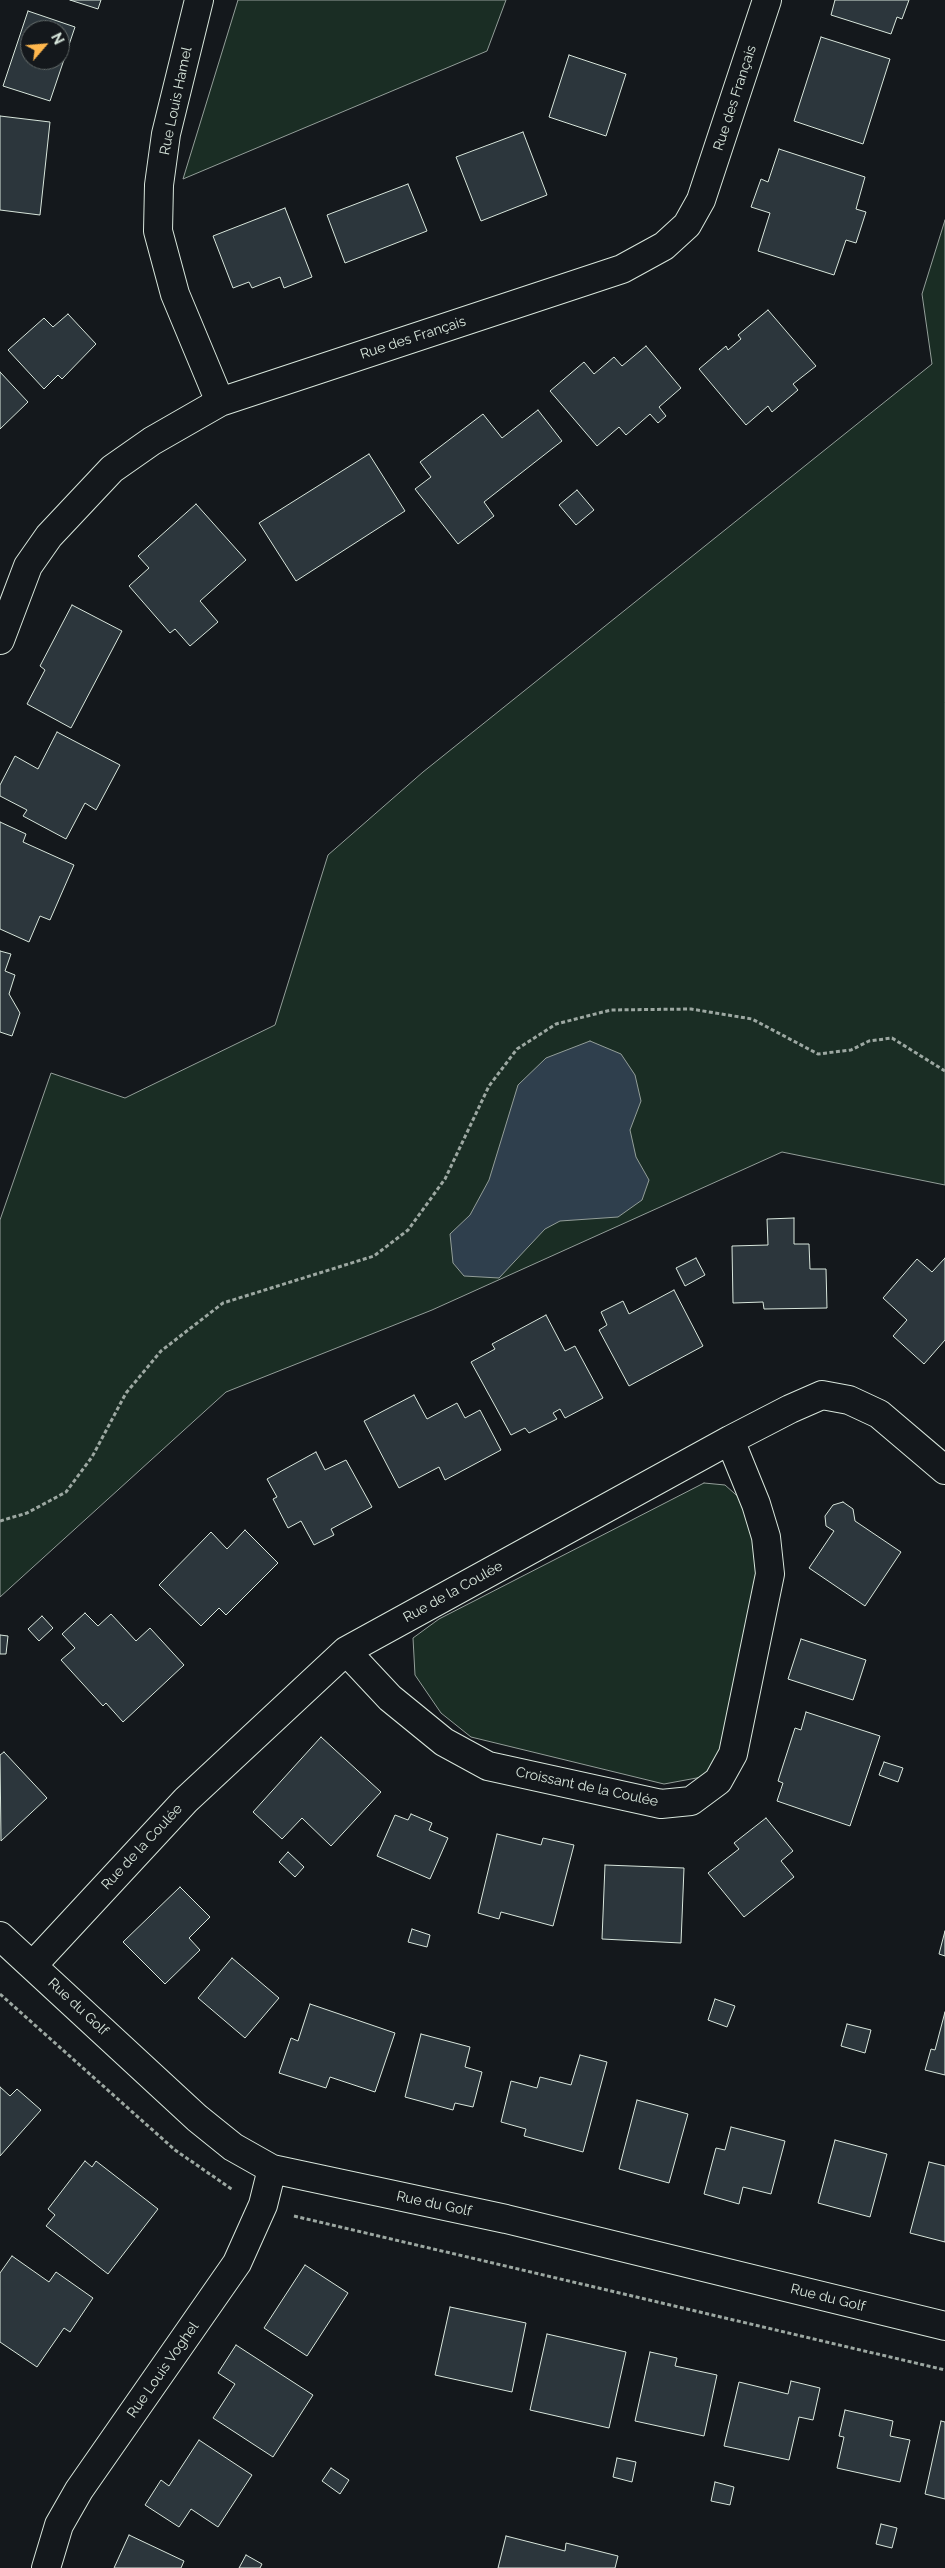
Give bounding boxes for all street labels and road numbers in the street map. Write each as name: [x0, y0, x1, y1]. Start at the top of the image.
street label: Rue des Français: [710, 43, 760, 153]
street label: Rue Louis Hamel: [156, 45, 196, 157]
street label: Rue des Français: [358, 313, 468, 363]
street label: Rue de la Coulée: [400, 1558, 506, 1626]
street label: Croissant de la Coulée: [514, 1764, 660, 1810]
street label: Rue de la Coulée: [98, 1801, 186, 1893]
street label: Rue du Golf: [44, 1975, 112, 2039]
street label: Rue du Golf: [395, 2188, 473, 2220]
street label: Rue du Golf: [789, 2281, 867, 2315]
street label: Rue Louis Voghel: [124, 2319, 202, 2421]

